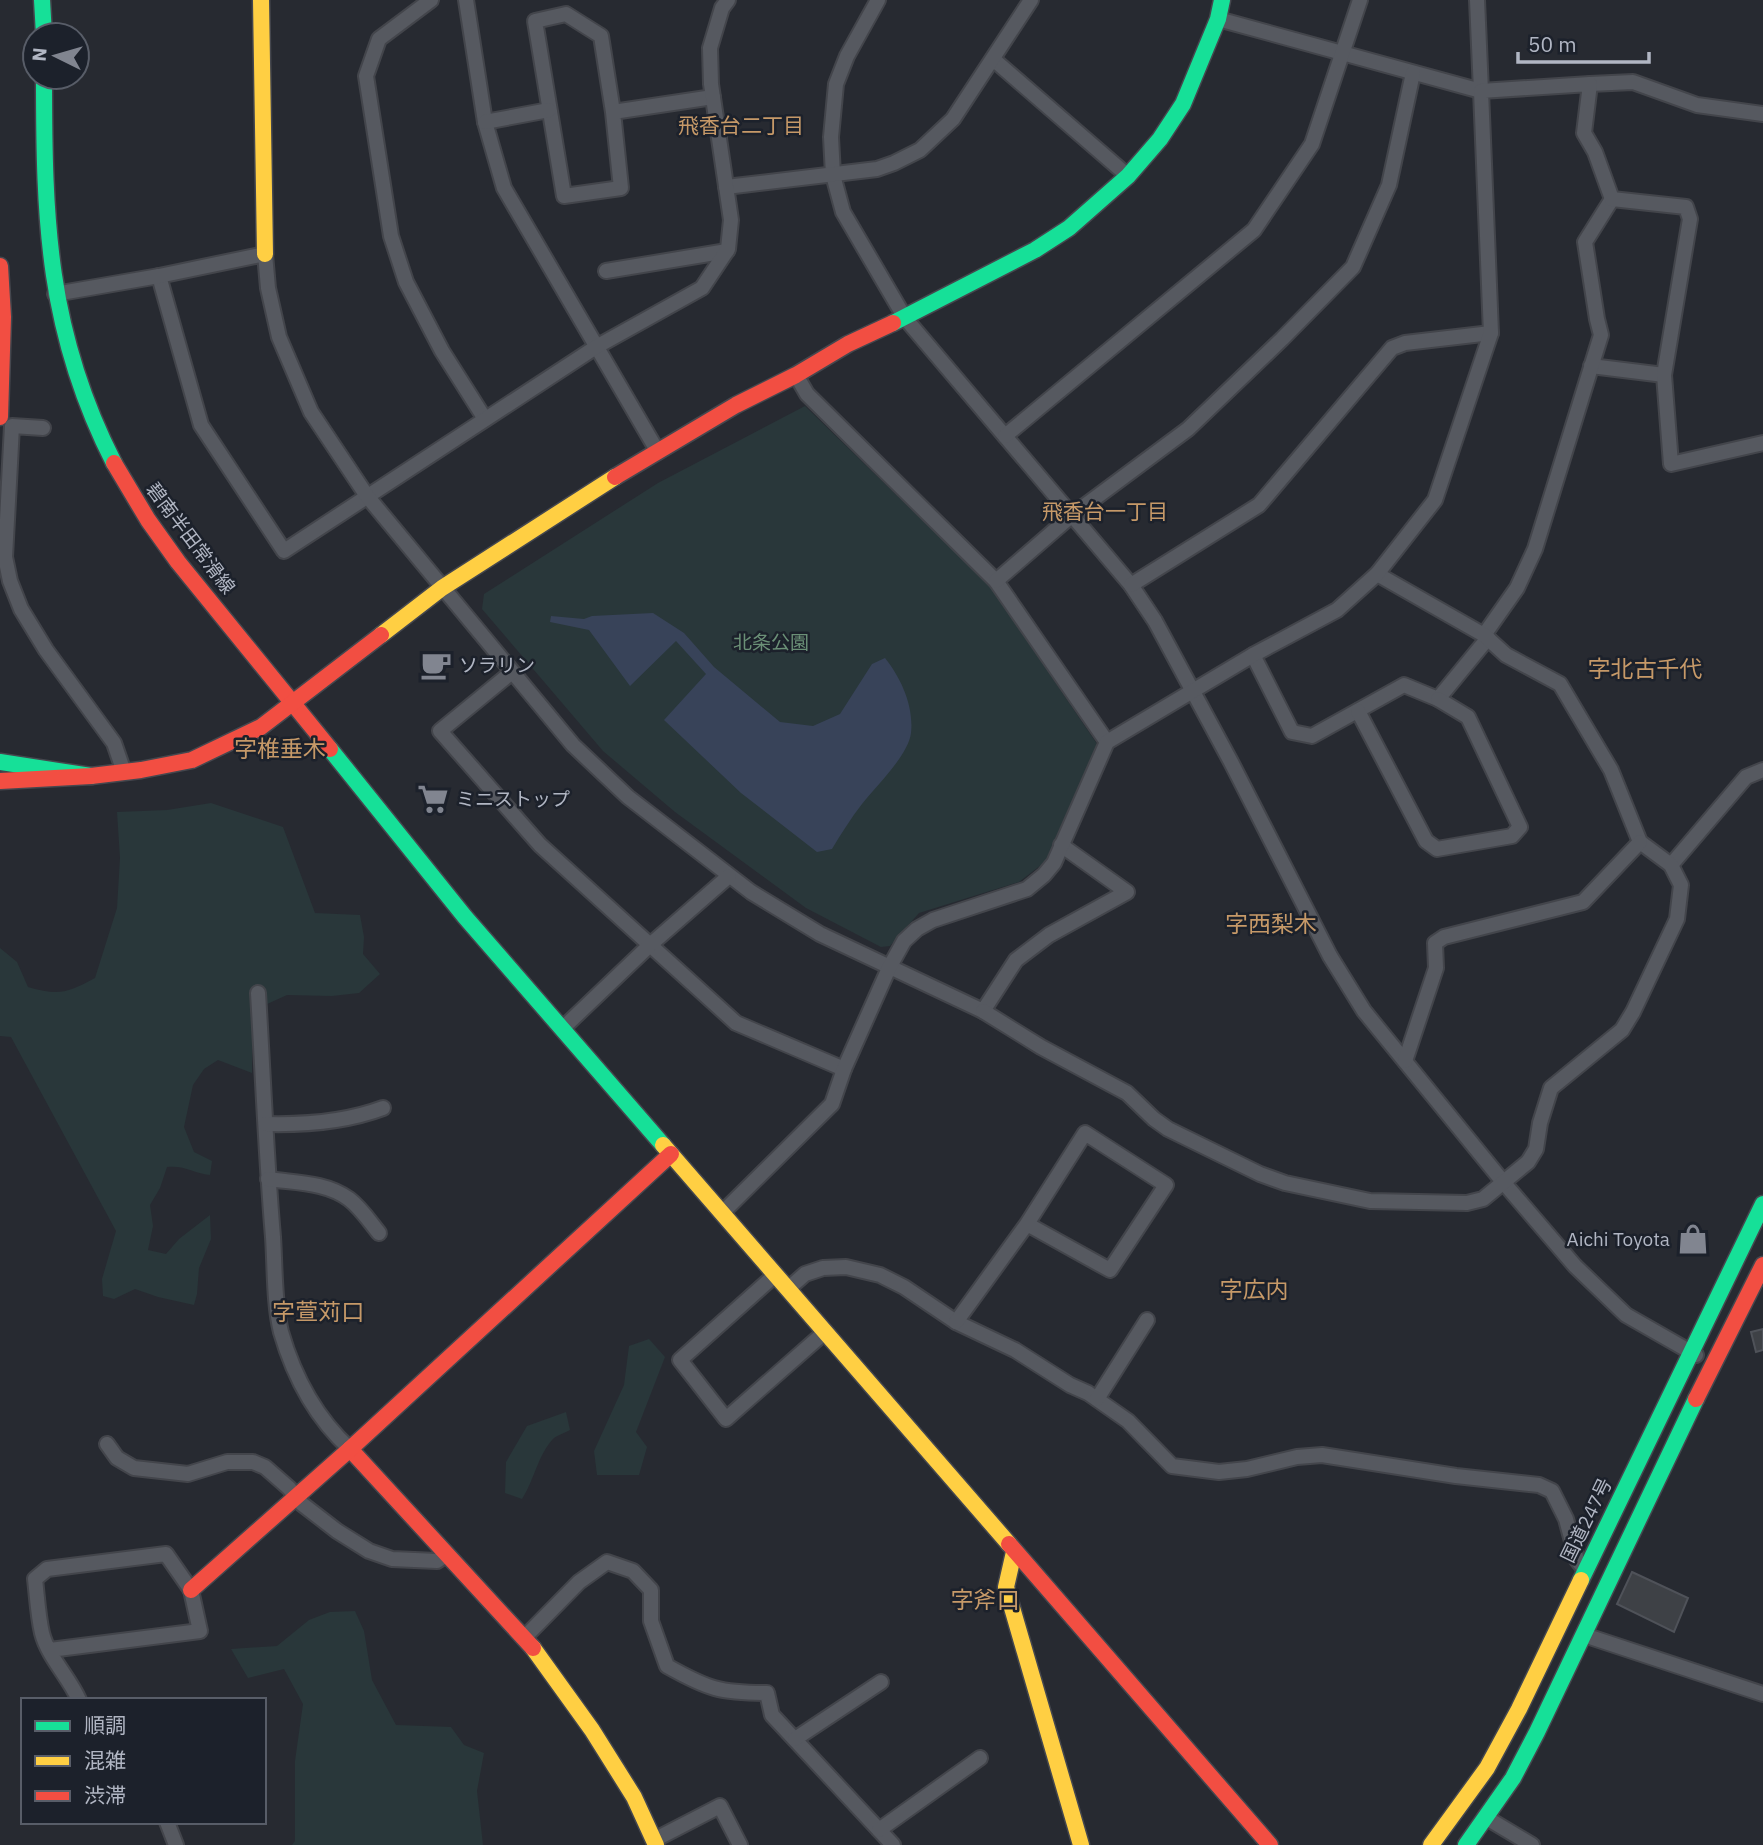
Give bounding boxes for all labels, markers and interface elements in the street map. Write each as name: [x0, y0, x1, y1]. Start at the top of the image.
north arrow: [21, 21, 91, 91]
scale bar: [1518, 21, 1649, 65]
text: 50 m: [1528, 30, 1577, 58]
text: N: [27, 47, 52, 62]
district label: 飛香台二丁目: [678, 111, 804, 139]
street label: 碧南半田常滑線: [141, 478, 241, 598]
district label: 飛香台一丁目: [1042, 497, 1168, 525]
park label: 北条公園: [733, 630, 809, 654]
cafe icon: ソラリン: [419, 648, 453, 682]
place label: ソラリン: [459, 653, 535, 677]
district label: 字北古千代: [1588, 653, 1703, 683]
district label: 字椎垂木: [234, 733, 326, 763]
supermarket icon: ミニストップ: [416, 782, 450, 816]
place label: ミニストップ: [456, 787, 570, 811]
district label: 字西梨木: [1225, 908, 1317, 938]
shop icon: Aichi Toyota: [1676, 1222, 1710, 1256]
place label: Aichi Toyota: [1566, 1227, 1670, 1251]
district label: 字広内: [1220, 1274, 1289, 1304]
district label: 字萱苅口: [272, 1296, 364, 1326]
street label: 国道247号: [1555, 1474, 1617, 1566]
district label: 字斧口: [951, 1584, 1020, 1614]
legend: [21, 1698, 266, 1824]
text: 順調: [84, 1711, 126, 1739]
text: 混雑: [84, 1746, 126, 1774]
text: 渋滞: [84, 1781, 126, 1809]

